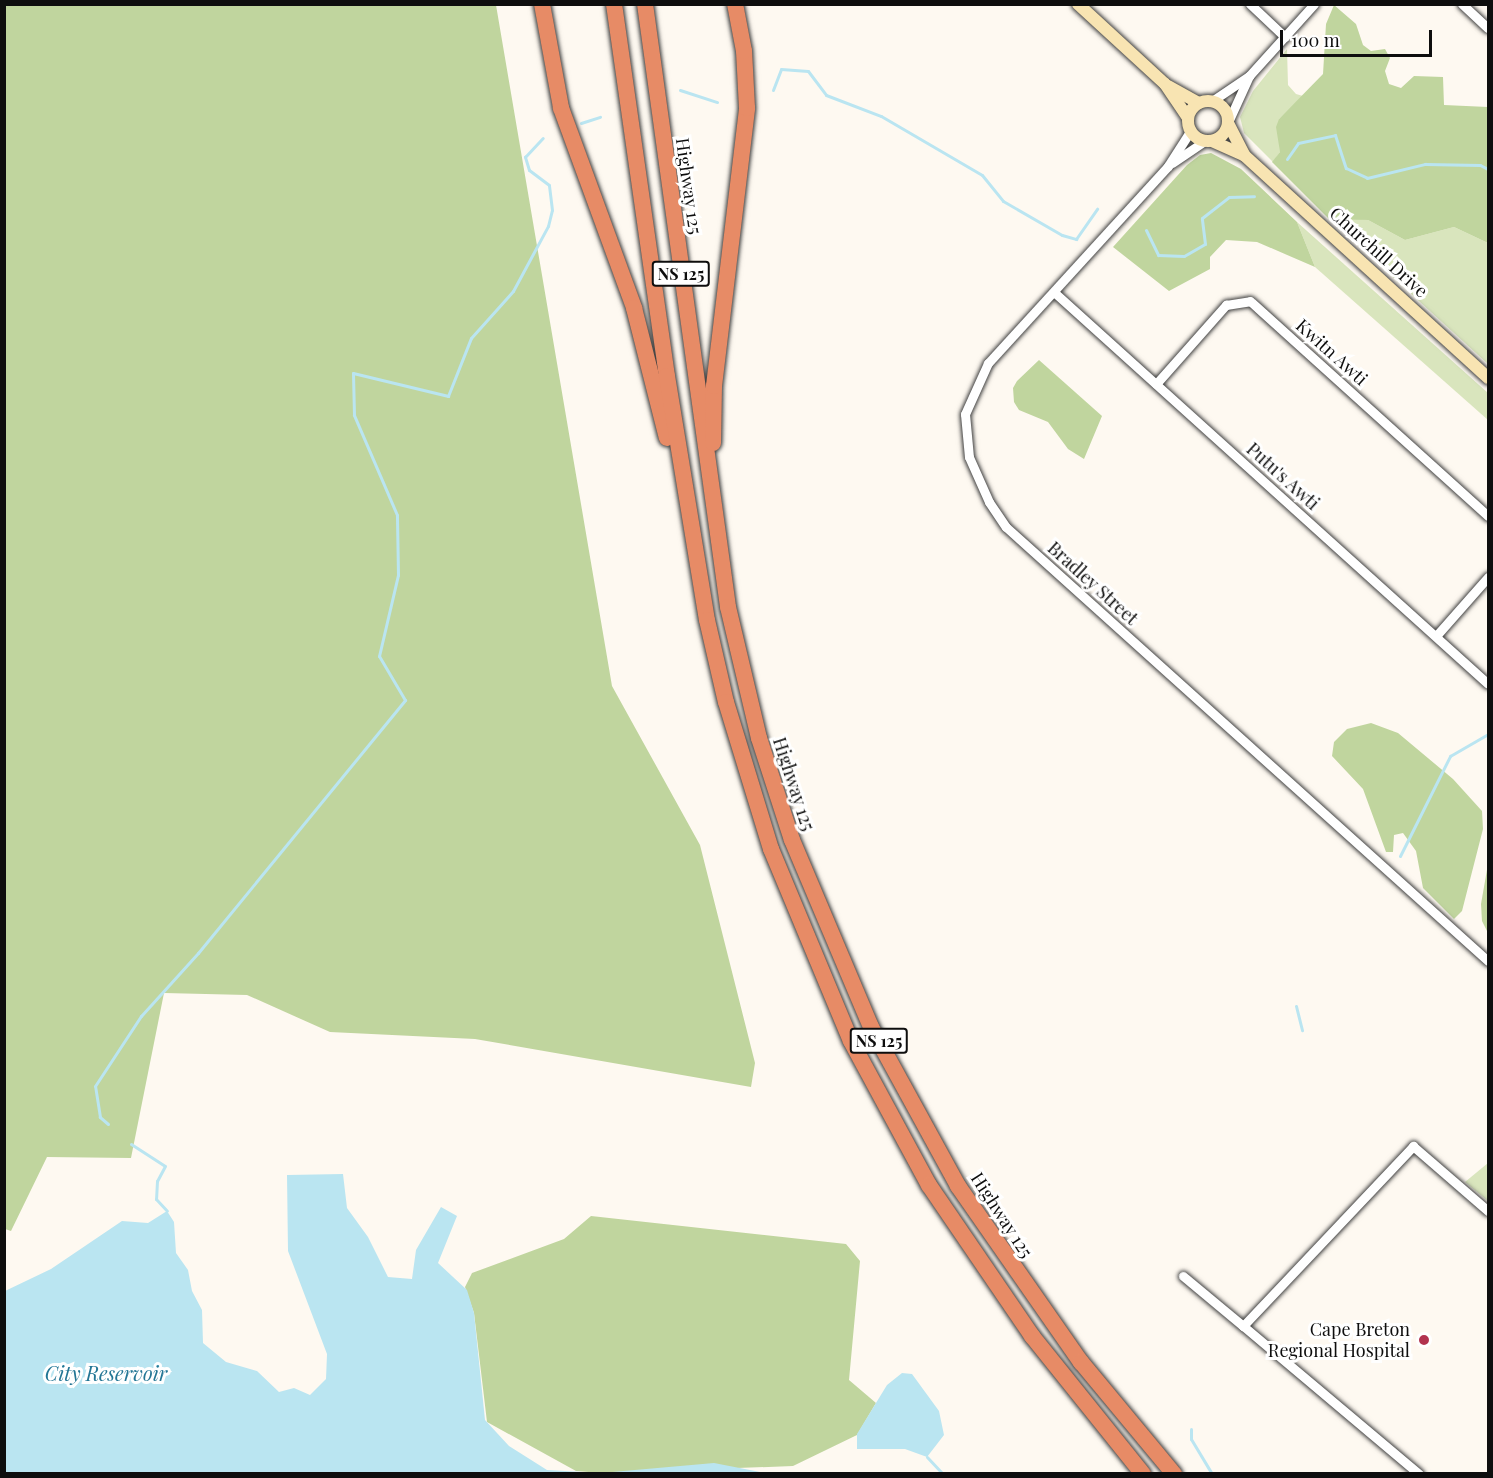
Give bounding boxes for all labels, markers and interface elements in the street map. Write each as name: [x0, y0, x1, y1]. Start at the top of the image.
scale bar: [1283, 18, 1434, 56]
text: 100 m: [1291, 28, 1340, 52]
street label: Highway 125: [672, 136, 706, 236]
street label: Churchill Drive: [1326, 202, 1432, 302]
road number: NS 125: [651, 261, 711, 287]
street label: Kwitn Awti: [1292, 314, 1372, 390]
street label: Putu's Awti: [1242, 438, 1324, 514]
street label: Bradley Street: [1043, 537, 1143, 629]
street label: Highway 125: [769, 734, 819, 834]
road number: NS 125: [849, 1028, 909, 1054]
street label: Highway 125: [966, 1168, 1038, 1262]
place label: Cape Breton Regional Hospital: [1268, 1319, 1410, 1362]
marker: Cape Breton Regional Hospital: [1415, 1331, 1433, 1349]
water label: City Reservoir: [45, 1360, 167, 1384]

